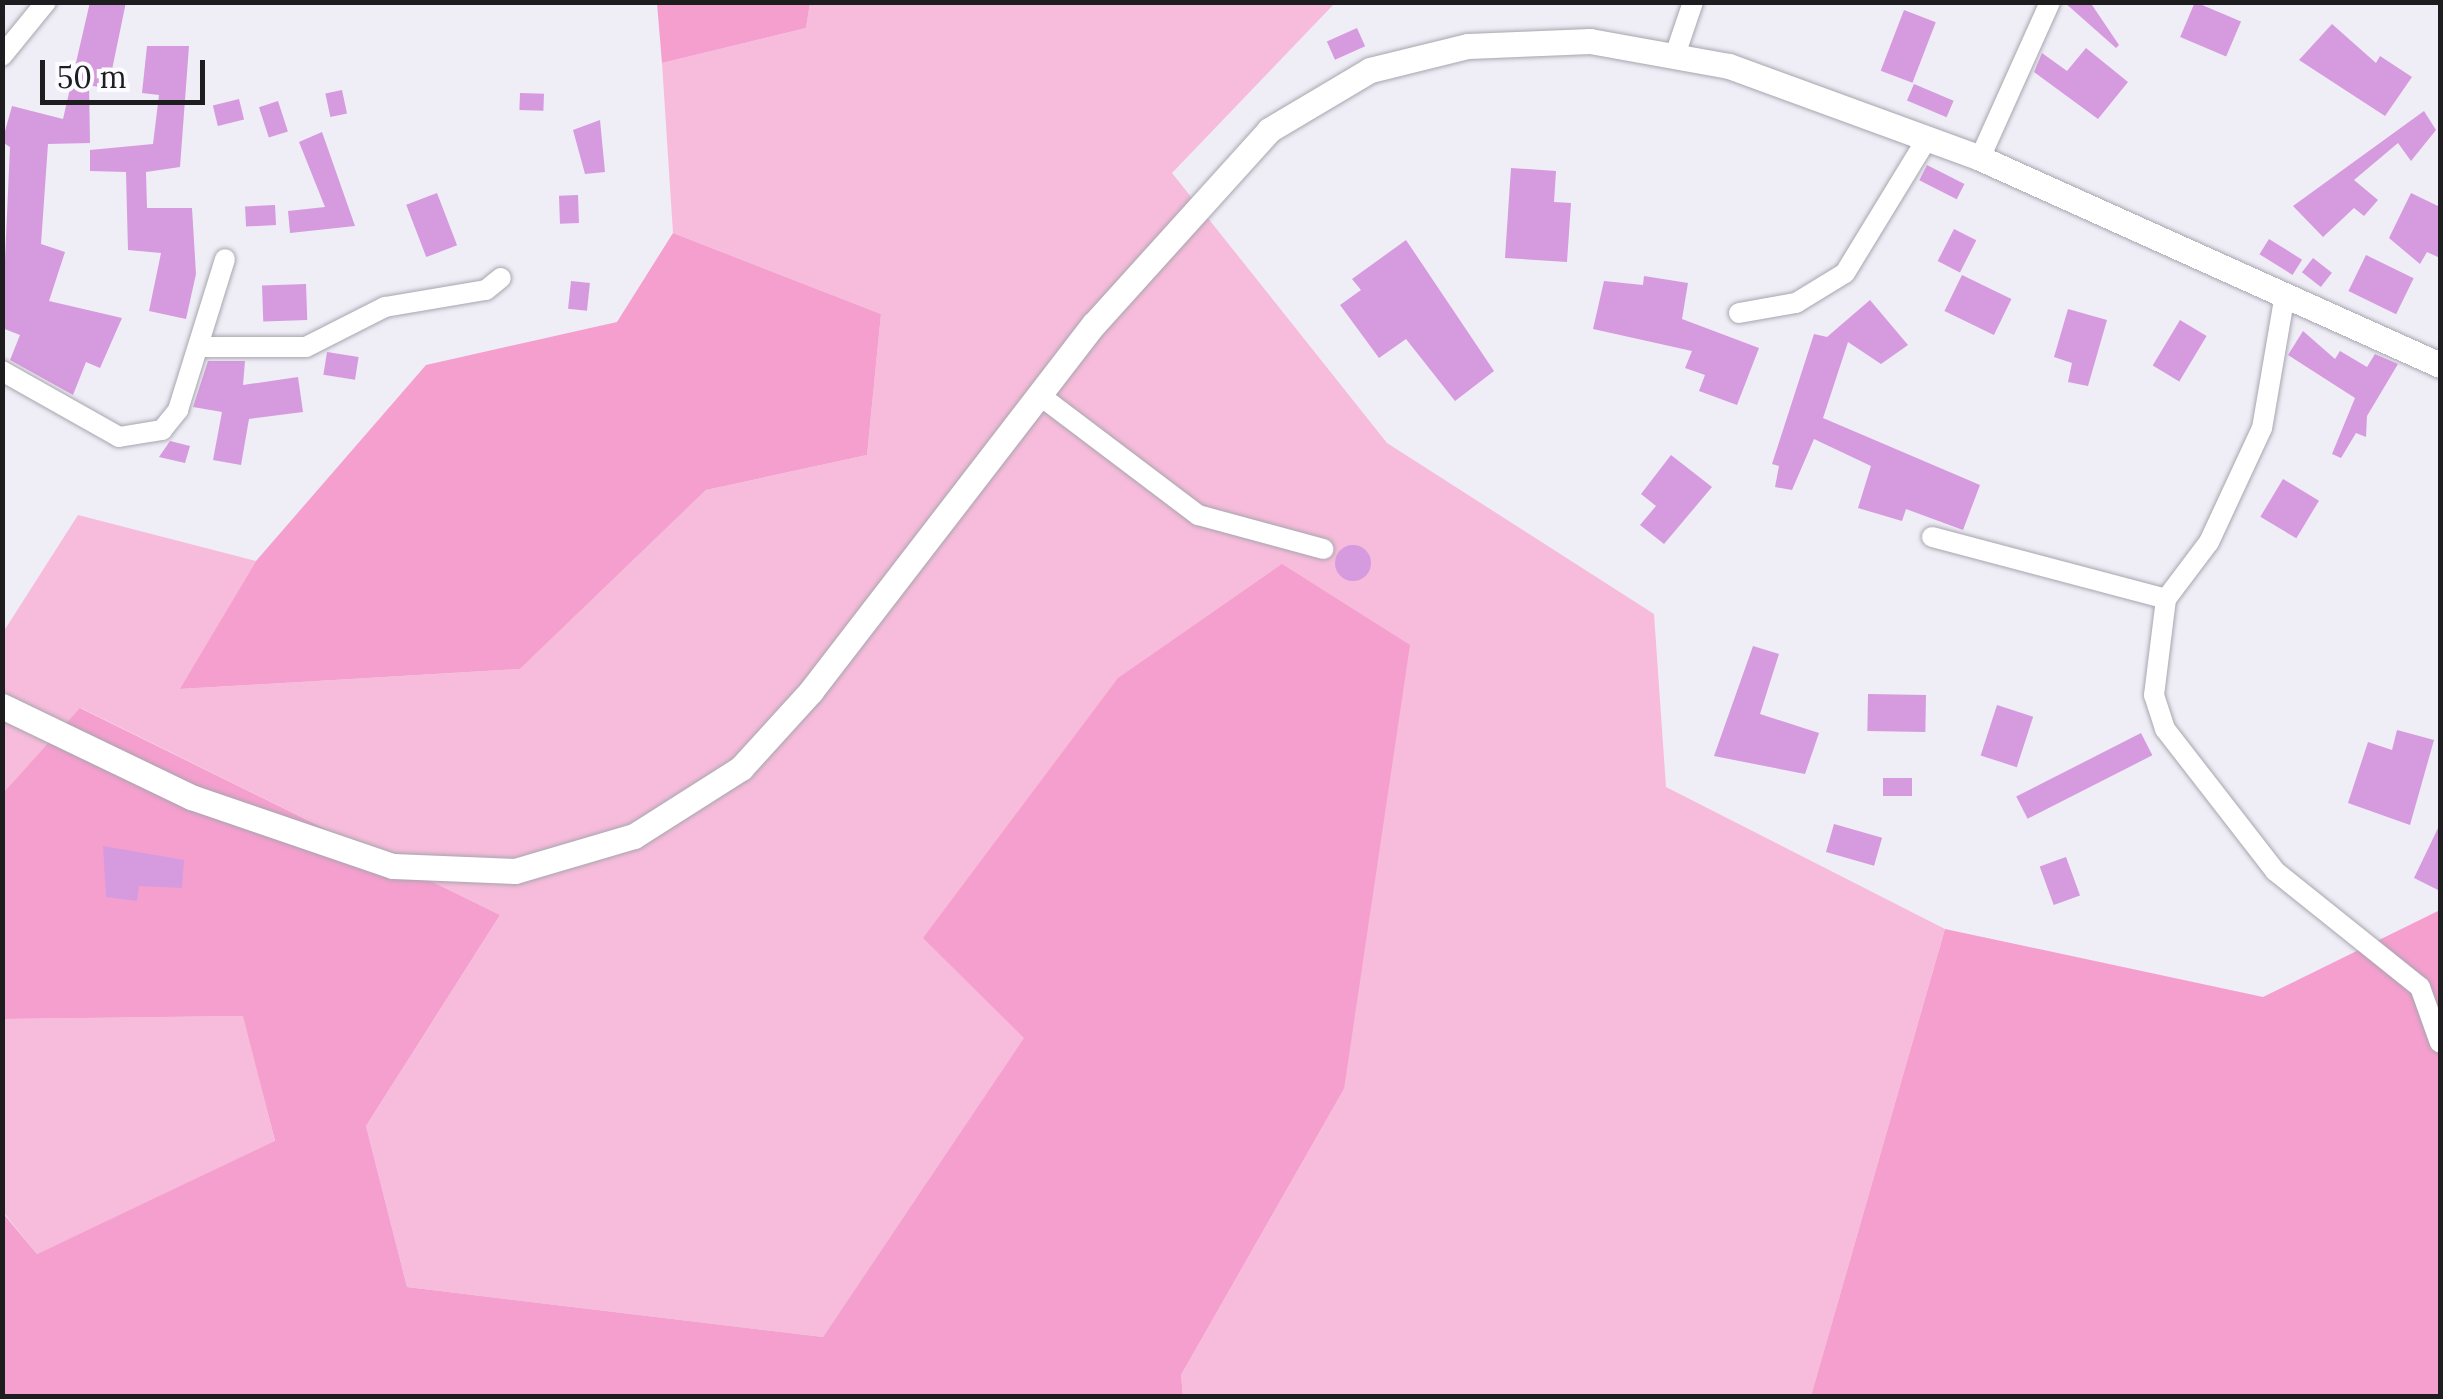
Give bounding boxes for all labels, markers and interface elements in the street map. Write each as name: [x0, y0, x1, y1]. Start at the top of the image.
scale bar: [45, 40, 210, 102]
text: 50 m: [57, 58, 127, 96]

